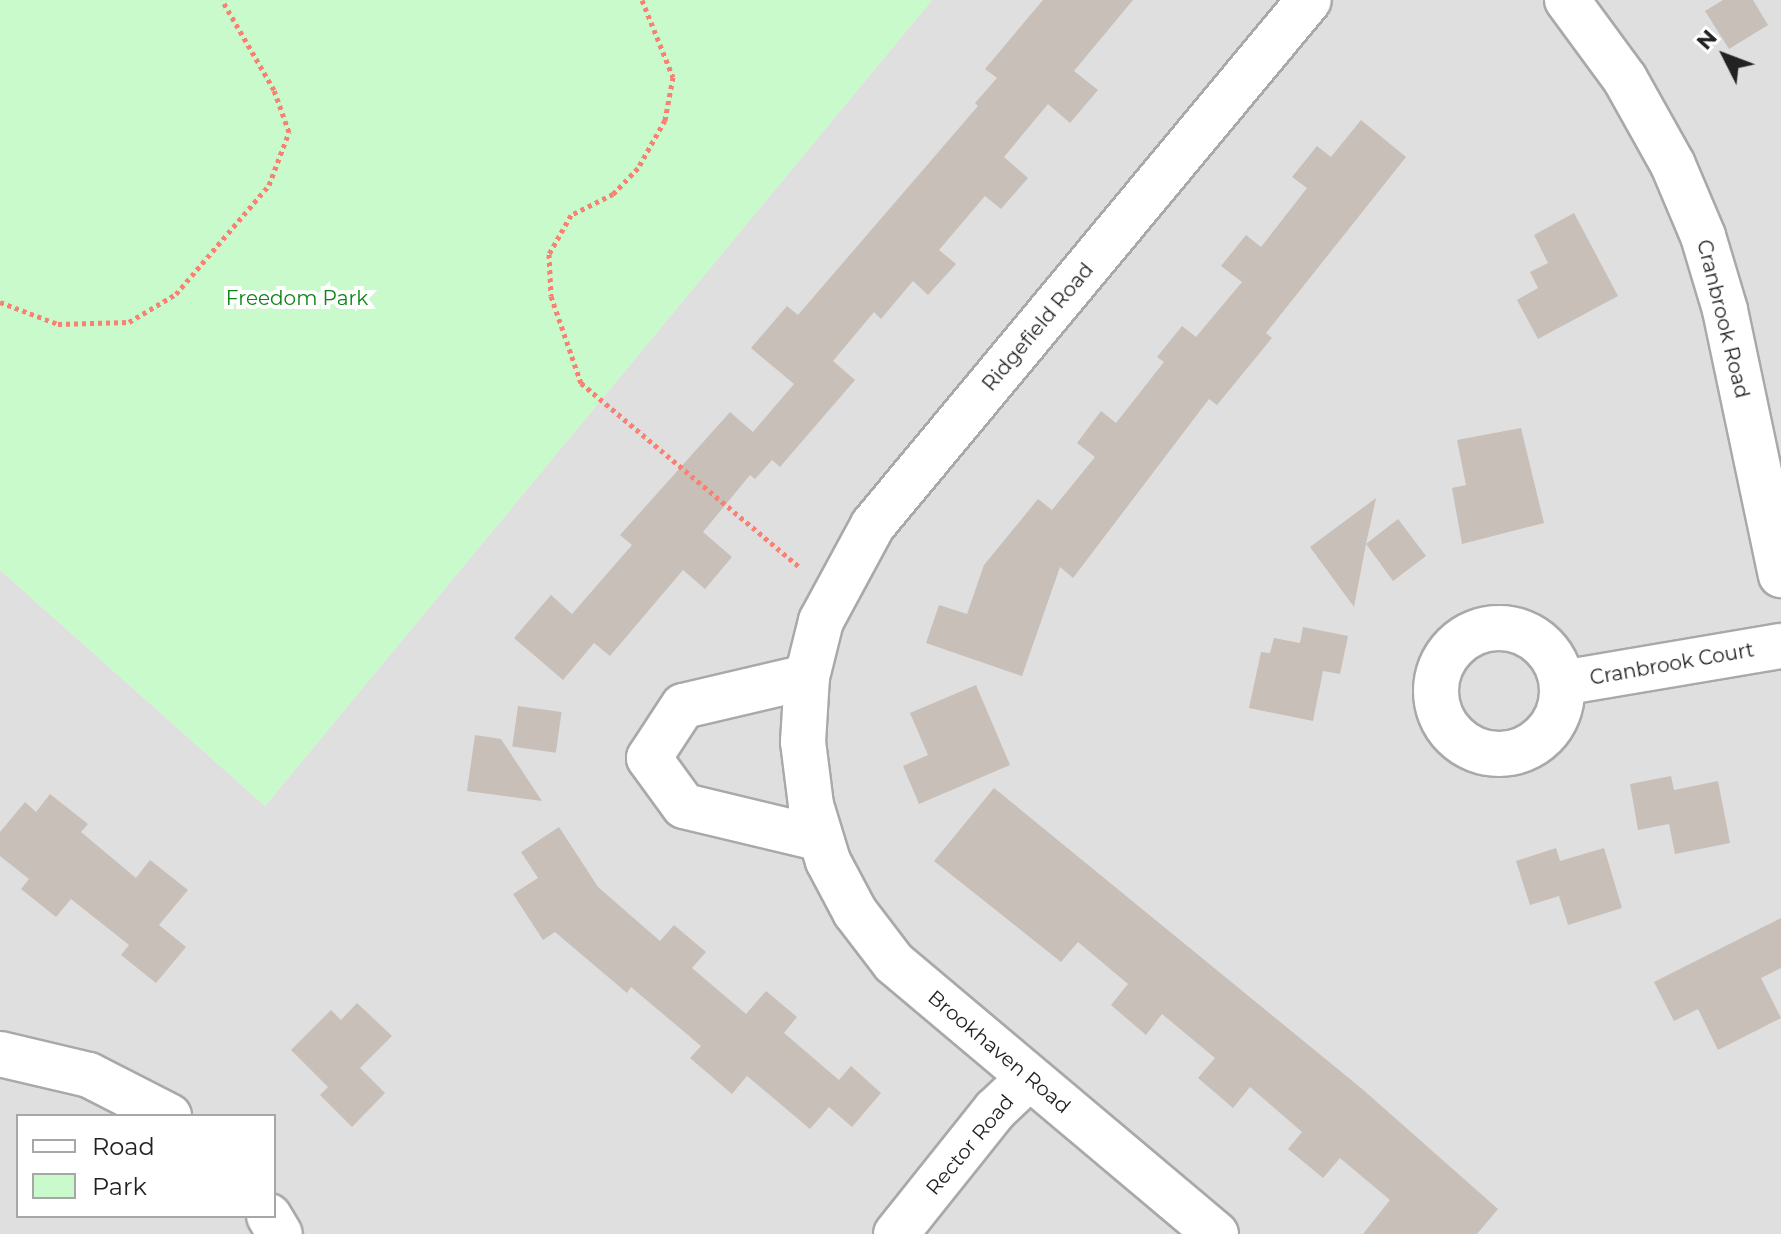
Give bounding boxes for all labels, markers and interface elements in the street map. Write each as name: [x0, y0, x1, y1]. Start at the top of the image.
north arrow: [1685, 16, 1765, 96]
text: N: [1691, 24, 1723, 55]
street label: Cranbrook Road: [1692, 237, 1754, 401]
street label: Ridgefield Road: [977, 258, 1099, 396]
park label: Freedom Park: [226, 286, 368, 310]
street label: Cranbrook Court: [1588, 638, 1756, 690]
street label: Brookhaven Road: [923, 985, 1075, 1119]
street label: Rector Road: [921, 1090, 1019, 1200]
legend: [16, 1114, 276, 1218]
text: Road: [92, 1132, 155, 1161]
text: Park: [92, 1172, 147, 1201]

